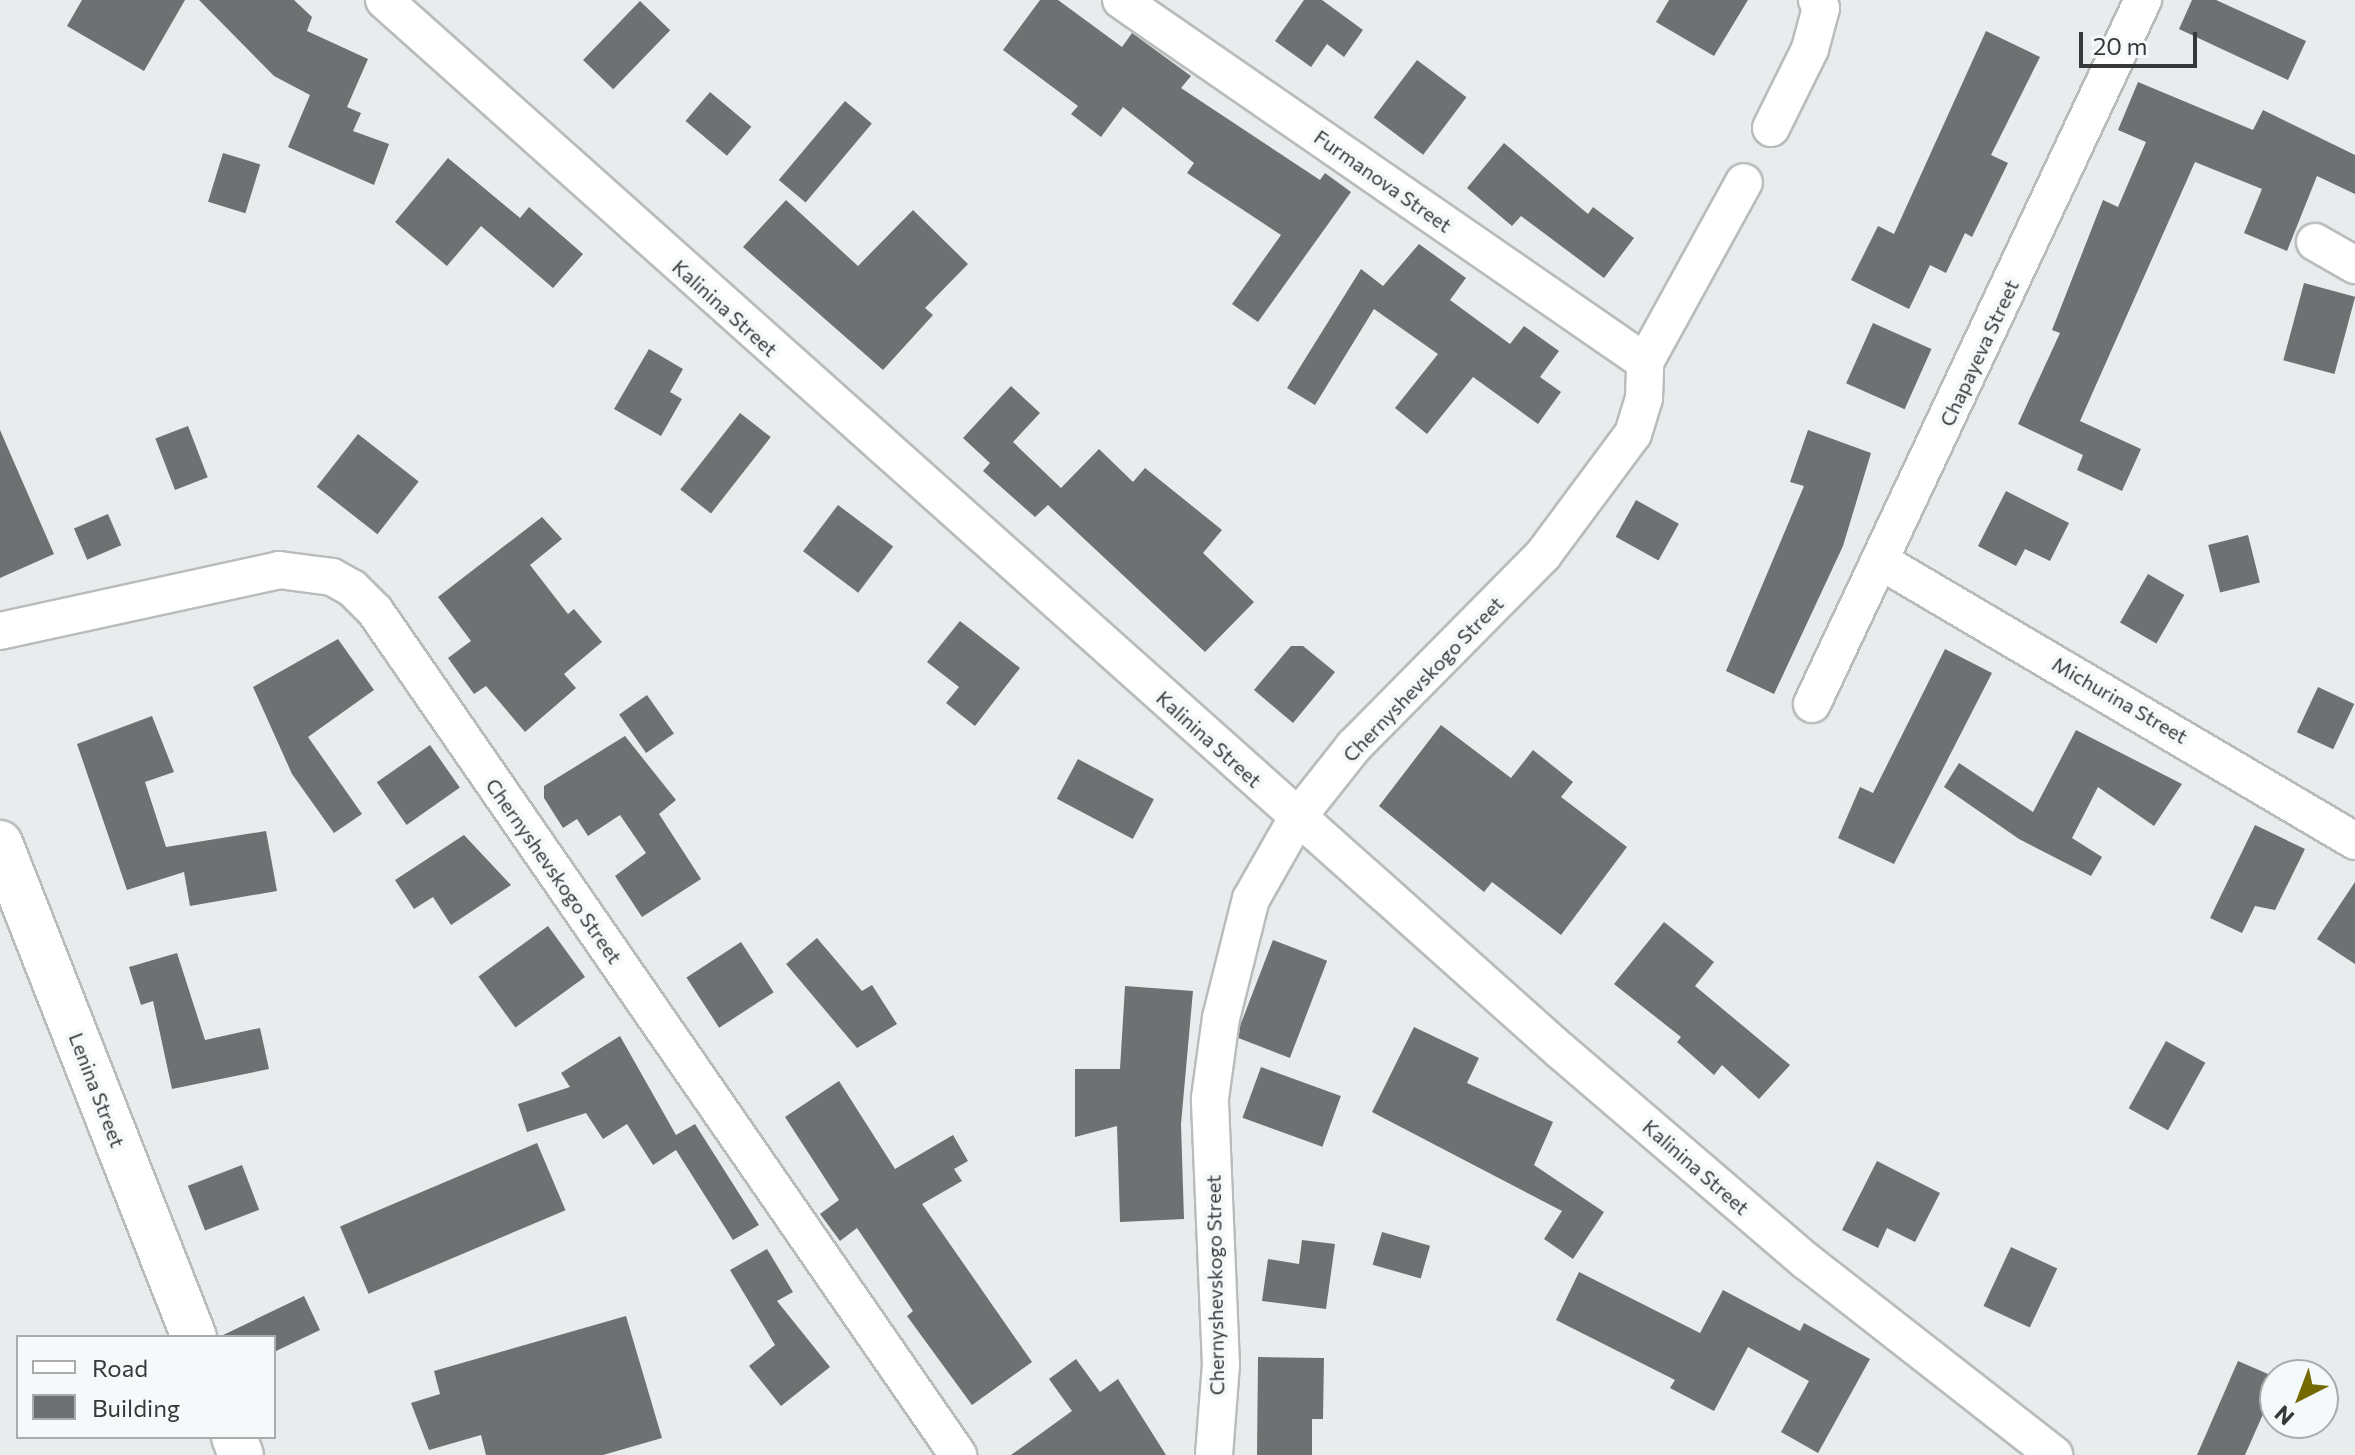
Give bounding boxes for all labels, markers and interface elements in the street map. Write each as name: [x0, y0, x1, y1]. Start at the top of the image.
scale bar: [2083, 16, 2201, 66]
text: 20 m: [2093, 31, 2147, 60]
street label: Furmanova Street: [1310, 125, 1456, 237]
street label: Kalinina Street: [668, 255, 782, 361]
street label: Chapayeva Street: [1935, 276, 2023, 430]
street label: Chernyshevskogo Street: [1338, 591, 1508, 767]
street label: Michurina Street: [2048, 652, 2192, 748]
street label: Kalinina Street: [1152, 686, 1266, 792]
street label: Chernyshevskogo Street: [481, 774, 627, 968]
street label: Lenina Street: [64, 1029, 130, 1151]
street label: Kalinina Street: [1638, 1114, 1754, 1220]
street label: Chernyshevskogo Street: [1201, 1175, 1229, 1395]
legend: [16, 1335, 276, 1439]
text: Road: [92, 1353, 148, 1382]
north arrow: [2259, 1359, 2339, 1439]
text: Building: [92, 1393, 180, 1422]
text: N: [2269, 1400, 2299, 1431]

